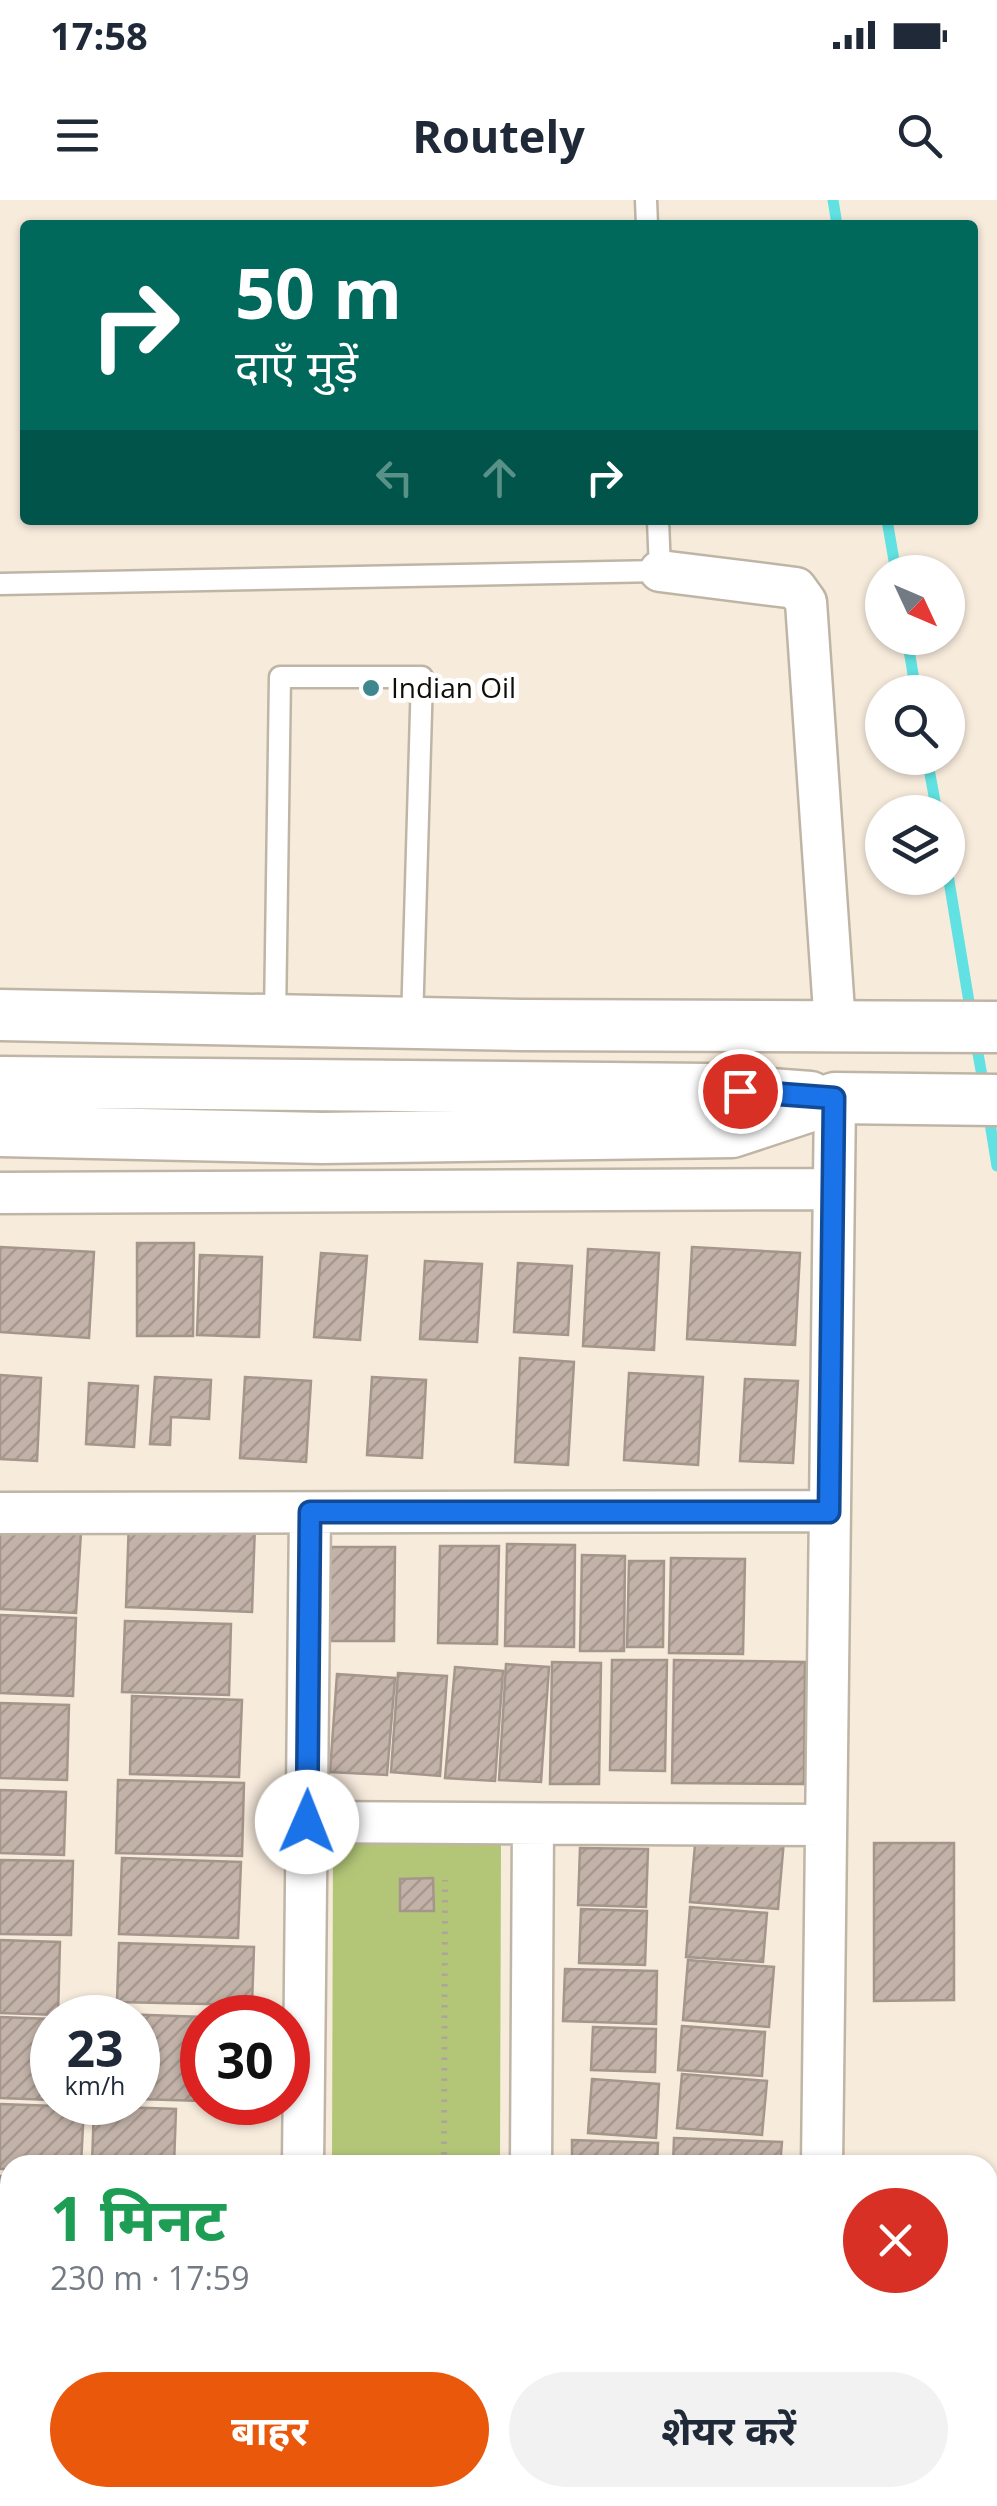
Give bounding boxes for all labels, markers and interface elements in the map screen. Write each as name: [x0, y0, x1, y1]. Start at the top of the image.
text: 17:58: [50, 9, 148, 61]
text: Routely: [412, 105, 585, 166]
icon: menu: [50, 108, 105, 163]
icon: search: [892, 108, 947, 163]
text: 50 m: [235, 244, 402, 340]
icon: right: [70, 260, 200, 390]
text: दाएँ मुड़ें: [235, 335, 358, 396]
icon: left: [367, 450, 422, 505]
icon: ahead: [472, 450, 527, 505]
icon: right: [577, 450, 632, 505]
north arrow: [865, 555, 965, 655]
map controls: [865, 555, 965, 895]
place label: Indian Oil: [391, 668, 516, 706]
button: search: [865, 675, 965, 775]
marker: Indian Oil: [360, 677, 382, 699]
button: layers: [865, 795, 965, 895]
pin: [698, 1049, 783, 1134]
icon: arrive: [713, 1064, 768, 1119]
position arrow: [255, 1770, 359, 1874]
speed limit sign: 30: [180, 1995, 310, 2125]
text: 23: [66, 2014, 124, 2082]
text: km/h: [65, 2068, 125, 2102]
text: 1 मिनट: [50, 2177, 226, 2259]
button: close: [843, 2188, 948, 2293]
text: 230 m · 17:59: [50, 2256, 249, 2299]
button: बाहर: [50, 2372, 489, 2487]
button: शेयर करें: [509, 2372, 948, 2487]

